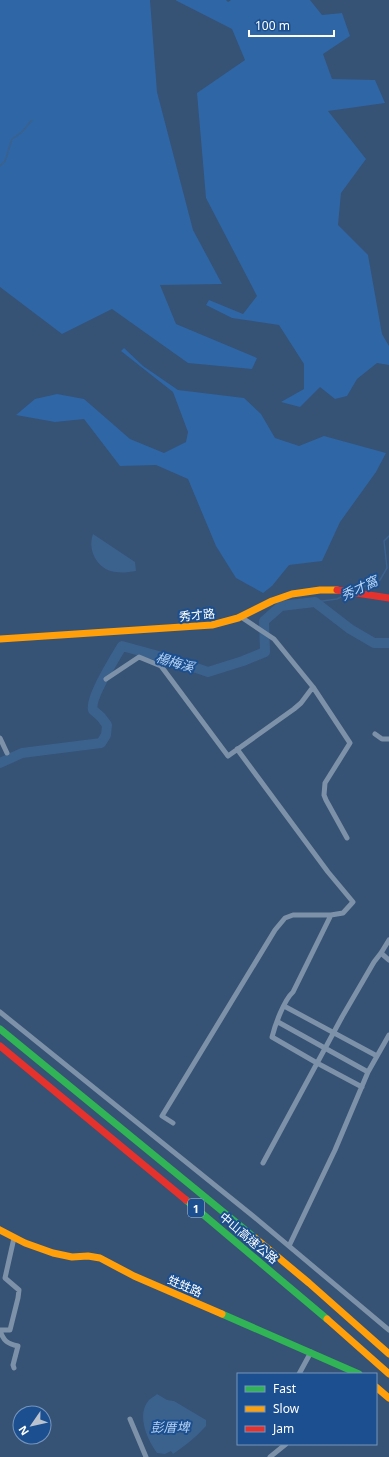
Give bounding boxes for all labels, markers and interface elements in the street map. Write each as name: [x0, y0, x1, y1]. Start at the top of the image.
scale bar: [249, 12, 334, 38]
text: 100 m: [255, 17, 290, 34]
water label: 秀才窩: [338, 571, 382, 604]
street label: 秀才路: [178, 605, 216, 625]
water label: 楊梅溪: [154, 648, 198, 677]
road number: 1: [188, 1199, 204, 1217]
street label: 中山高速公路: [216, 1208, 282, 1268]
street label: 甡甡路: [165, 1271, 205, 1301]
legend: [237, 1373, 377, 1445]
text: Fast: [273, 1380, 297, 1397]
text: Slow: [273, 1400, 300, 1417]
north arrow: [12, 1405, 52, 1445]
water label: 彭厝埤: [150, 1418, 191, 1436]
text: Jam: [272, 1420, 294, 1437]
text: N: [15, 1423, 32, 1439]

